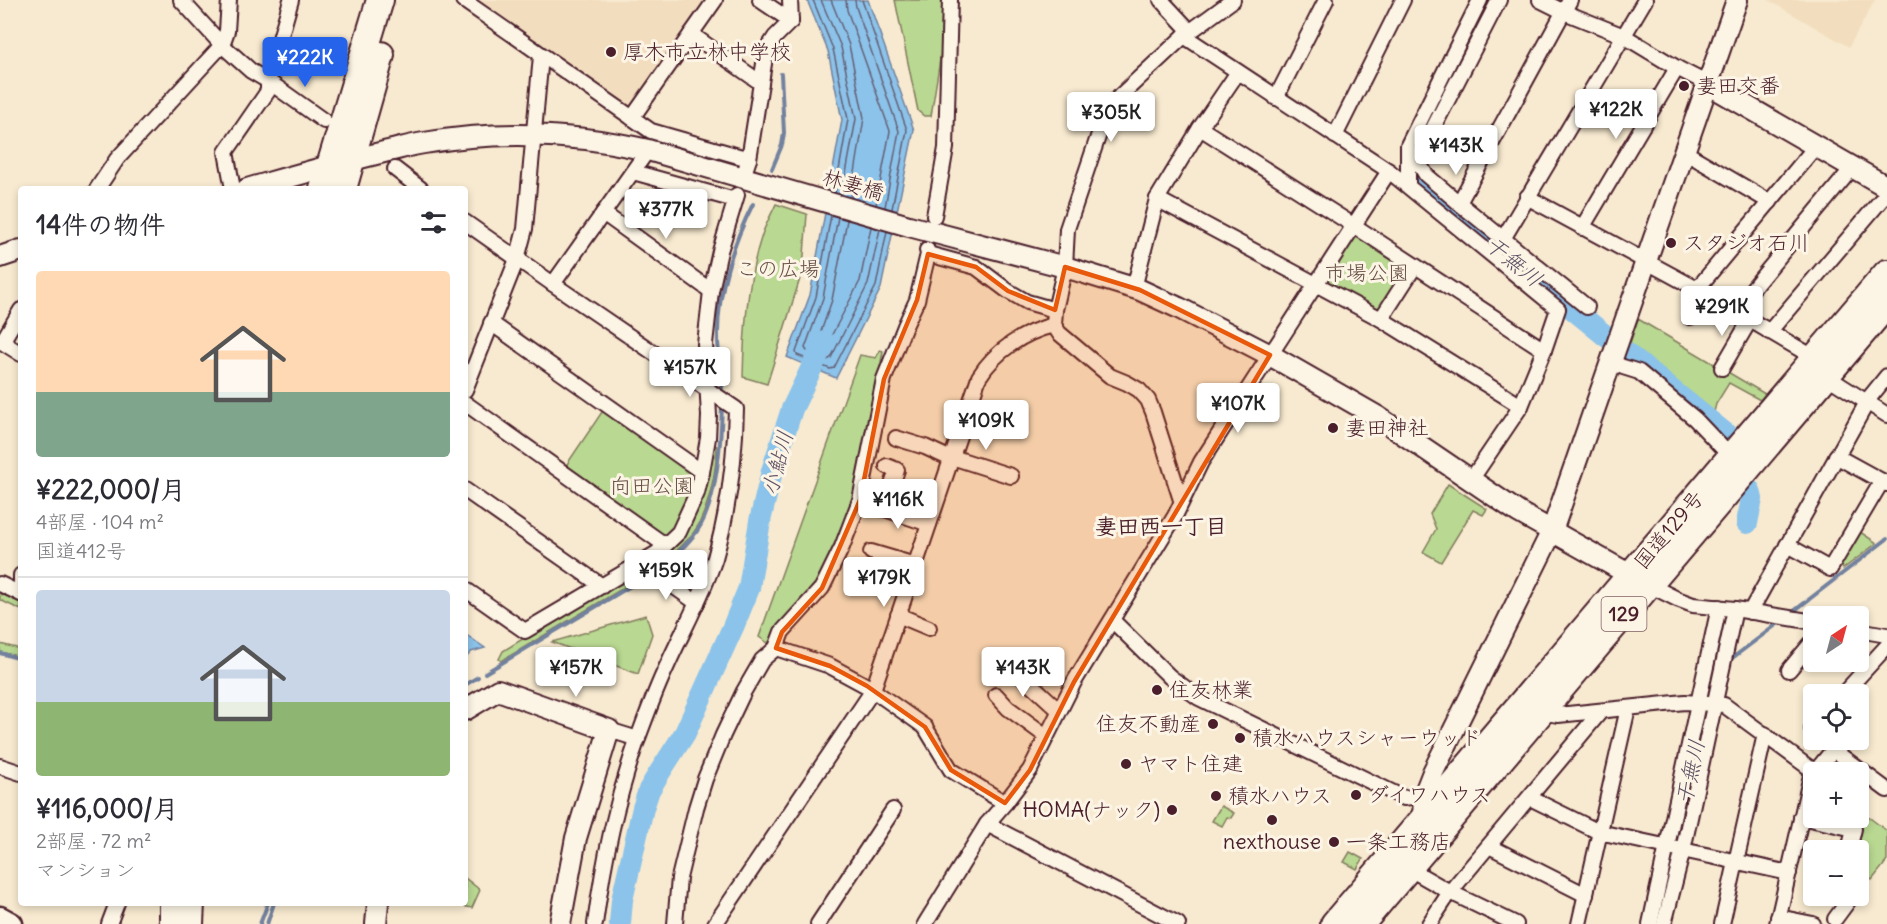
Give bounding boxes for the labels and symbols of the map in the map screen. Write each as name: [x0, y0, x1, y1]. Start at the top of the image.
pin: ¥222K: [263, 37, 347, 88]
place label: 厚木市立林中学校: [623, 38, 791, 65]
marker: 厚木市立林中学校: [604, 45, 618, 59]
place label: 妻田交番: [1696, 72, 1780, 99]
marker: 妻田交番: [1677, 79, 1691, 93]
pin: ¥122K: [1574, 89, 1658, 140]
pin: ¥305K: [1069, 92, 1153, 143]
pin: ¥143K: [1414, 125, 1498, 176]
street label: 林妻橋: [819, 163, 887, 206]
pin: ¥377K: [624, 189, 708, 240]
water label: 干無川: [1480, 229, 1548, 293]
place label: スタジオ石川: [1683, 229, 1809, 256]
marker: スタジオ石川: [1664, 236, 1678, 250]
park label: この広場: [736, 255, 820, 282]
park label: 市場公園: [1325, 259, 1409, 286]
pin: ¥291K: [1680, 286, 1764, 337]
pin: ¥157K: [648, 347, 732, 398]
pin: ¥107K: [1196, 383, 1280, 434]
pin: ¥109K: [944, 400, 1028, 451]
place label: 妻田神社: [1345, 414, 1429, 441]
marker: 妻田神社: [1326, 421, 1340, 435]
water label: 小鮎川: [755, 427, 799, 499]
park label: 向田公園: [610, 472, 694, 499]
pin: ¥116K: [856, 479, 940, 530]
street label: 国道129号: [1628, 485, 1709, 575]
district label: 妻田西一丁目: [1095, 512, 1227, 540]
pin: ¥159K: [624, 550, 708, 601]
pin: ¥179K: [842, 557, 926, 608]
road number: 129: [1602, 597, 1646, 631]
north arrow: [1803, 606, 1869, 672]
pin: ¥157K: [534, 647, 618, 698]
pin: ¥143K: [981, 647, 1065, 698]
place label: 住友林業: [1169, 676, 1253, 703]
marker: 住友林業: [1150, 683, 1164, 697]
place label: 住友不動産: [1096, 710, 1201, 737]
marker: 住友不動産: [1206, 717, 1220, 731]
place label: 積水ハウスシャーウッド: [1252, 724, 1482, 751]
marker: 積水ハウスシャーウッド: [1233, 731, 1247, 745]
water label: 干無川: [1669, 737, 1711, 807]
place label: ヤマト住建: [1138, 750, 1243, 777]
marker: ヤマト住建: [1119, 757, 1133, 771]
place label: ダイワハウス: [1368, 781, 1491, 808]
place label: 積水ハウス: [1228, 782, 1332, 809]
marker: ダイワハウス: [1349, 788, 1363, 802]
marker: 積水ハウス: [1209, 789, 1223, 803]
place label: HOMA(ナック): [1022, 796, 1160, 823]
marker: HOMA(ナック): [1165, 803, 1179, 817]
marker: nexthouse: [1265, 813, 1279, 827]
place label: nexthouse: [1223, 828, 1321, 855]
place label: 一条工務店: [1346, 828, 1451, 855]
marker: 一条工務店: [1327, 835, 1341, 849]

